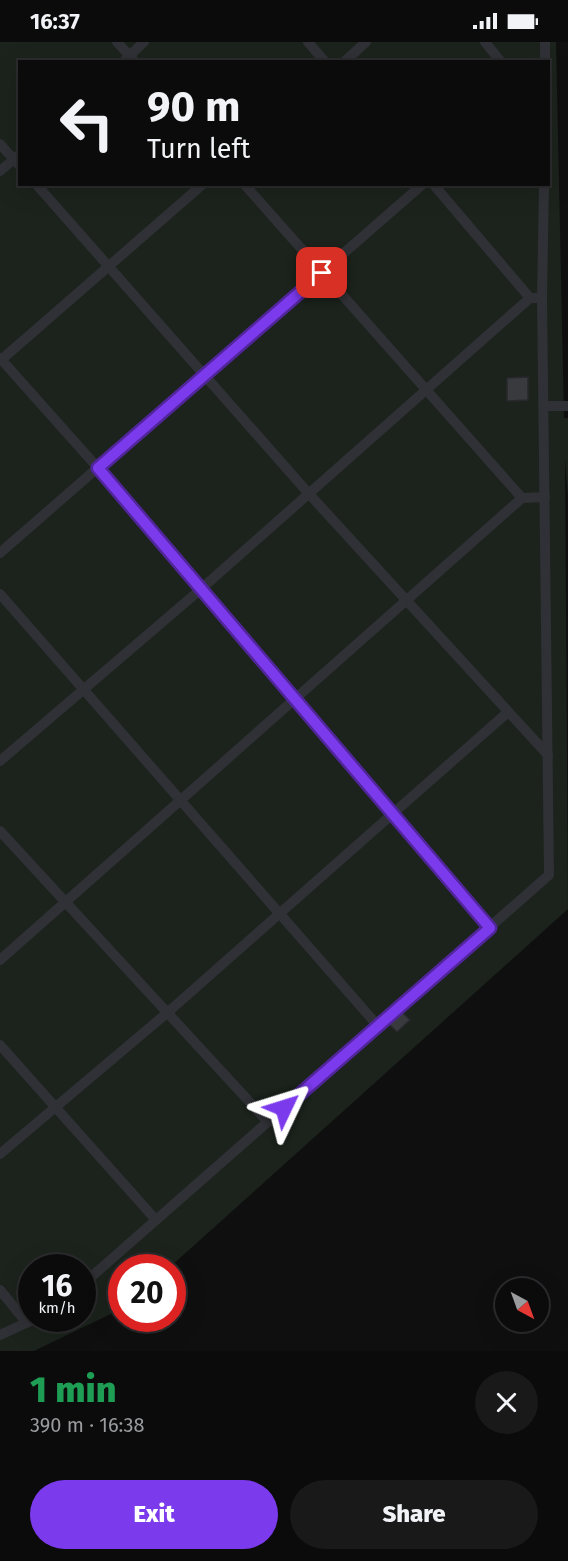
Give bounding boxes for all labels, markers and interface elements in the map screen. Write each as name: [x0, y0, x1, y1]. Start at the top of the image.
text: 16:37: [30, 8, 80, 35]
text: 90 m: [147, 82, 241, 132]
icon: left: [48, 84, 126, 162]
text: Turn left: [147, 133, 250, 165]
pin: [296, 247, 347, 298]
icon: arrive: [305, 256, 338, 289]
position arrow: [252, 1076, 316, 1140]
speed limit sign: 20: [108, 1254, 186, 1332]
text: 16: [42, 1268, 72, 1304]
north arrow: [495, 1278, 549, 1332]
map controls: [495, 1278, 549, 1332]
text: km/h: [38, 1299, 76, 1317]
text: 1 min: [30, 1368, 116, 1412]
button: close: [475, 1371, 538, 1434]
text: 390 m · 16:38: [30, 1413, 145, 1437]
button: Exit: [30, 1480, 278, 1549]
button: Share: [290, 1480, 538, 1549]

